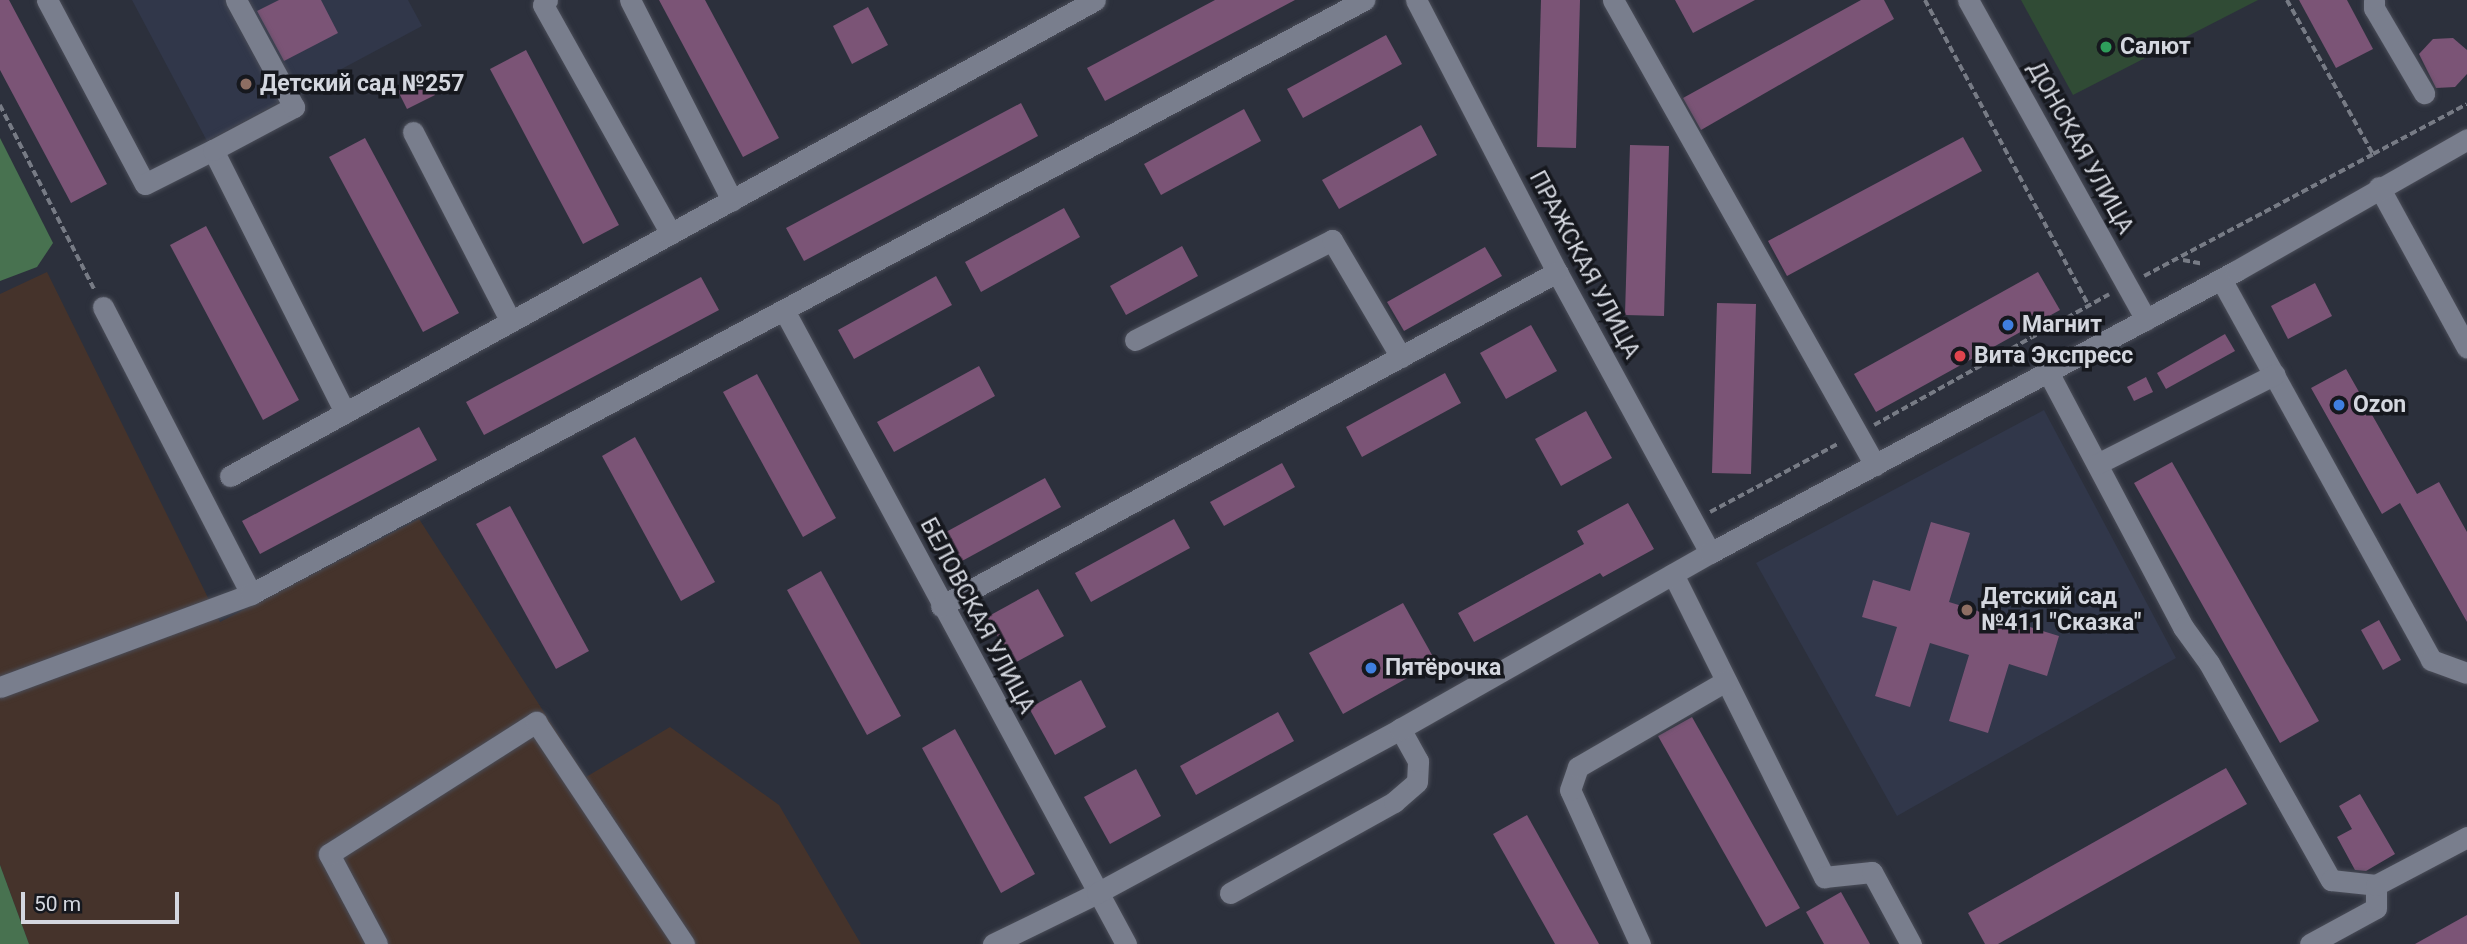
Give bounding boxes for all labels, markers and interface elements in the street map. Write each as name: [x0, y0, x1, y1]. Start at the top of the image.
place label: Салют: [2120, 33, 2191, 61]
marker: Салют: [2098, 39, 2114, 55]
street label: ДОНСКАЯ УЛИЦА: [2021, 57, 2139, 239]
place label: Детский сад №257: [260, 70, 465, 98]
marker: Детский сад №257: [238, 76, 254, 92]
street label: ПРАЖСКАЯ УЛИЦА: [1523, 166, 1645, 364]
place label: Магнит: [2022, 311, 2102, 339]
marker: Магнит: [2000, 317, 2016, 333]
place label: Вита Экспресс: [1974, 342, 2133, 370]
marker: Вита Экспресс: [1952, 348, 1968, 364]
place label: Ozon: [2353, 391, 2406, 419]
marker: Ozon: [2331, 397, 2347, 413]
street label: БЕЛОВСКАЯ УЛИЦА: [914, 513, 1040, 719]
place label: Детский сад №411 "Сказка": [1981, 583, 2141, 637]
marker: Детский сад №411 "Сказка": [1959, 602, 1975, 618]
place label: Пятёрочка: [1385, 654, 1501, 682]
marker: Пятёрочка: [1363, 660, 1379, 676]
scale bar: [24, 878, 182, 922]
text: 50 m: [34, 892, 81, 916]

